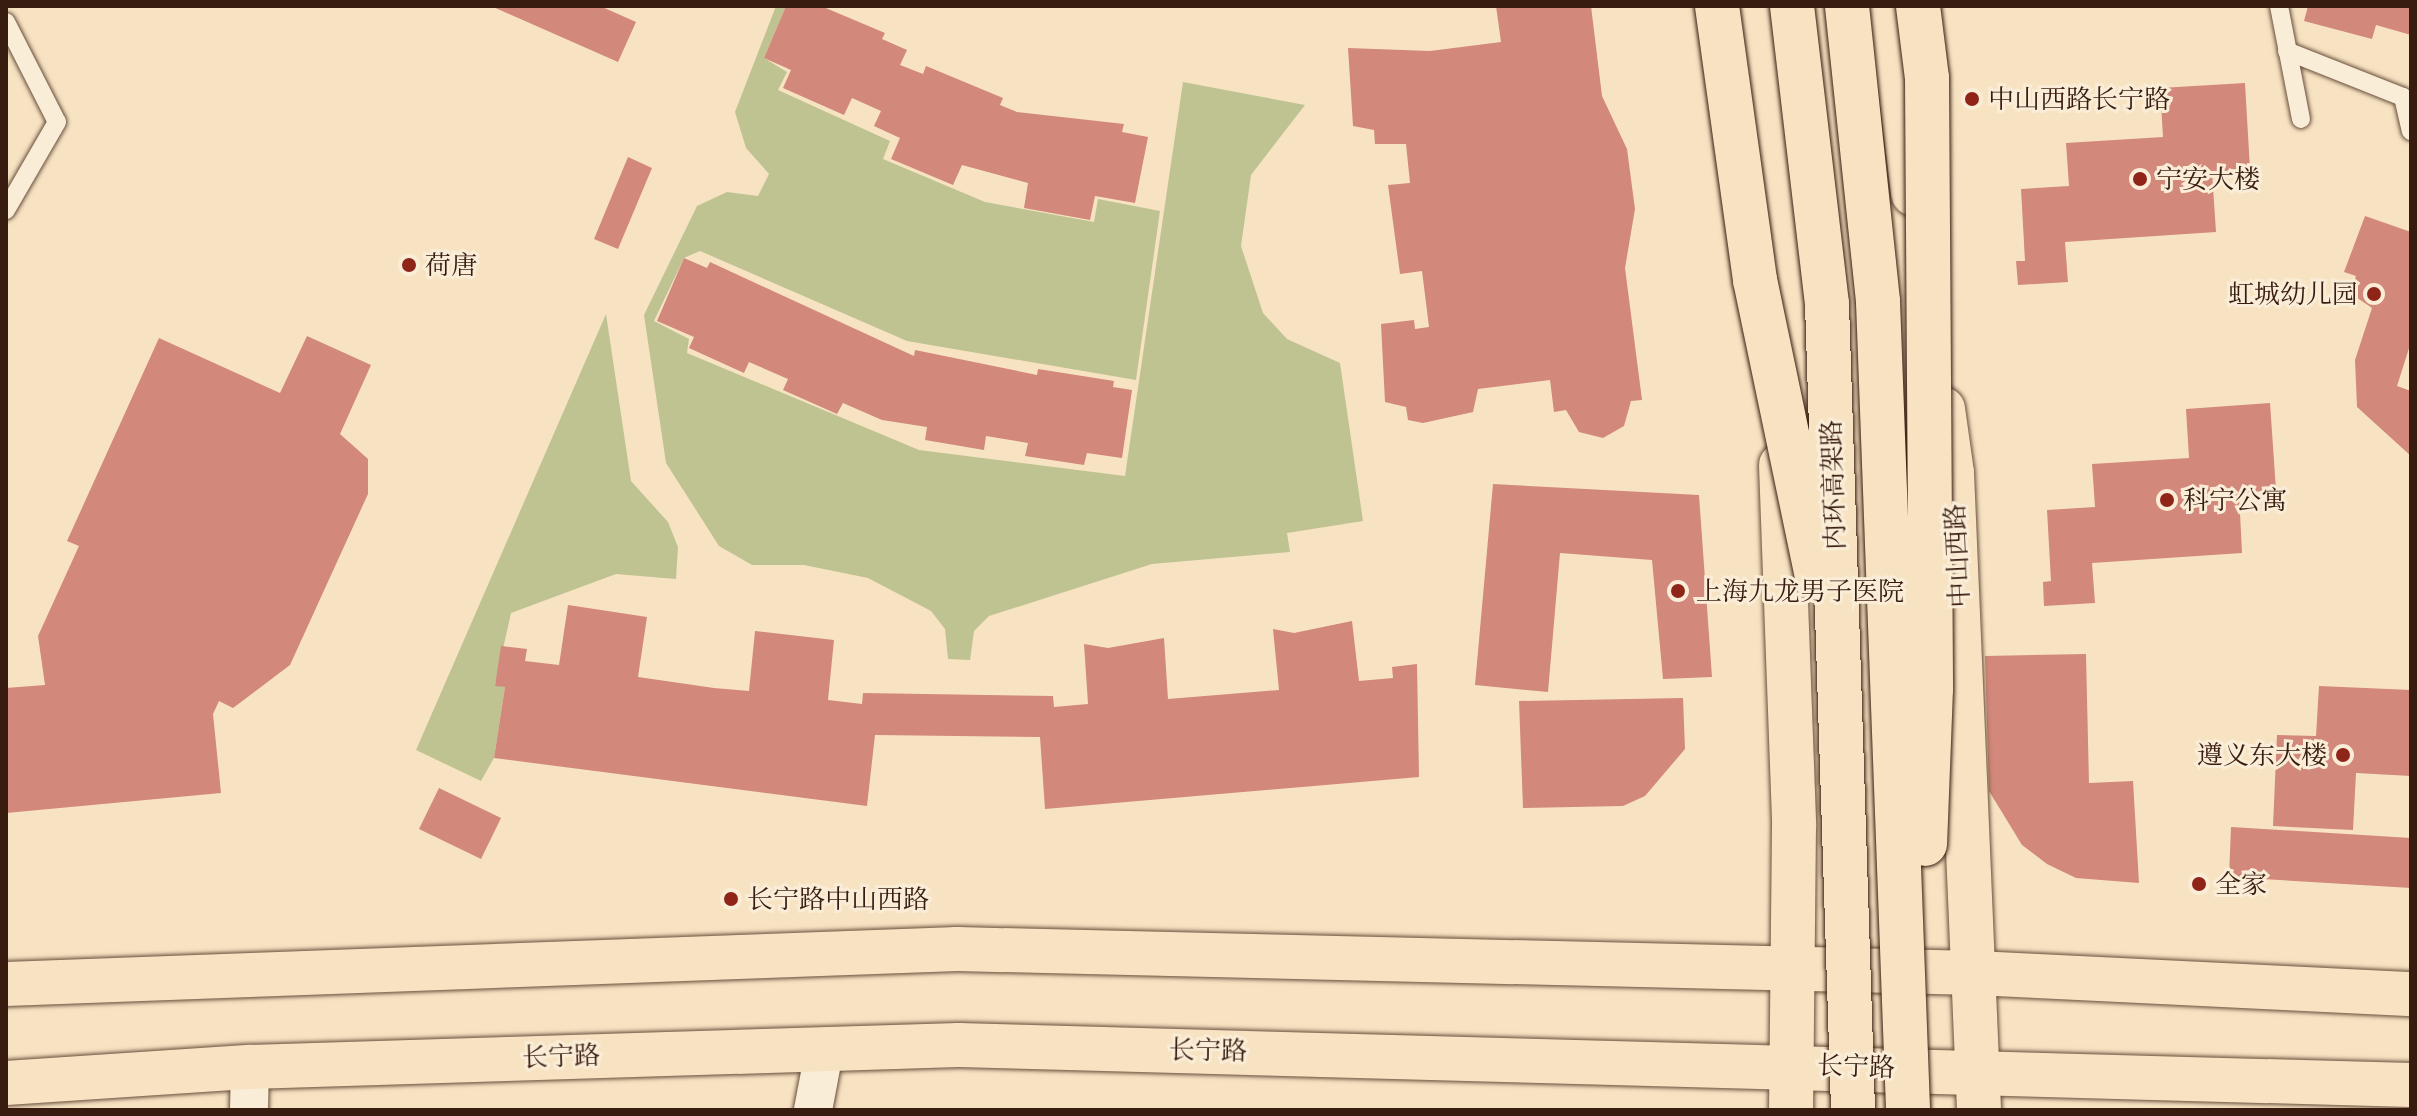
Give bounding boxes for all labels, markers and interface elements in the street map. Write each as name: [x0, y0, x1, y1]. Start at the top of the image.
place label: 中山西路长宁路: [1988, 83, 2170, 115]
marker: 中山西路长宁路: [1963, 90, 1981, 108]
place label: 宁安大楼: [2156, 163, 2260, 195]
marker: 宁安大楼: [2131, 170, 2149, 188]
place label: 荷唐: [425, 249, 477, 281]
marker: 荷唐: [400, 256, 418, 274]
place label: 虹城幼儿园: [2228, 278, 2358, 310]
marker: 虹城幼儿园: [2365, 285, 2383, 303]
street label: 内环高架路: [1815, 419, 1851, 551]
place label: 科宁公寓: [2183, 484, 2287, 516]
marker: 科宁公寓: [2158, 491, 2176, 509]
street label: 中山西路: [1939, 503, 1975, 609]
place label: 上海九龙男子医院: [1696, 575, 1904, 607]
marker: 上海九龙男子医院: [1667, 580, 1689, 602]
place label: 遵义东大楼: [2197, 739, 2327, 771]
marker: 遵义东大楼: [2334, 746, 2352, 764]
place label: 全家: [2215, 868, 2267, 900]
marker: 全家: [2190, 875, 2208, 893]
place label: 长宁路中山西路: [747, 883, 929, 915]
marker: 长宁路中山西路: [722, 890, 740, 908]
street label: 长宁路: [1169, 1034, 1247, 1066]
street label: 长宁路: [521, 1039, 601, 1073]
street label: 长宁路: [1816, 1049, 1896, 1083]

